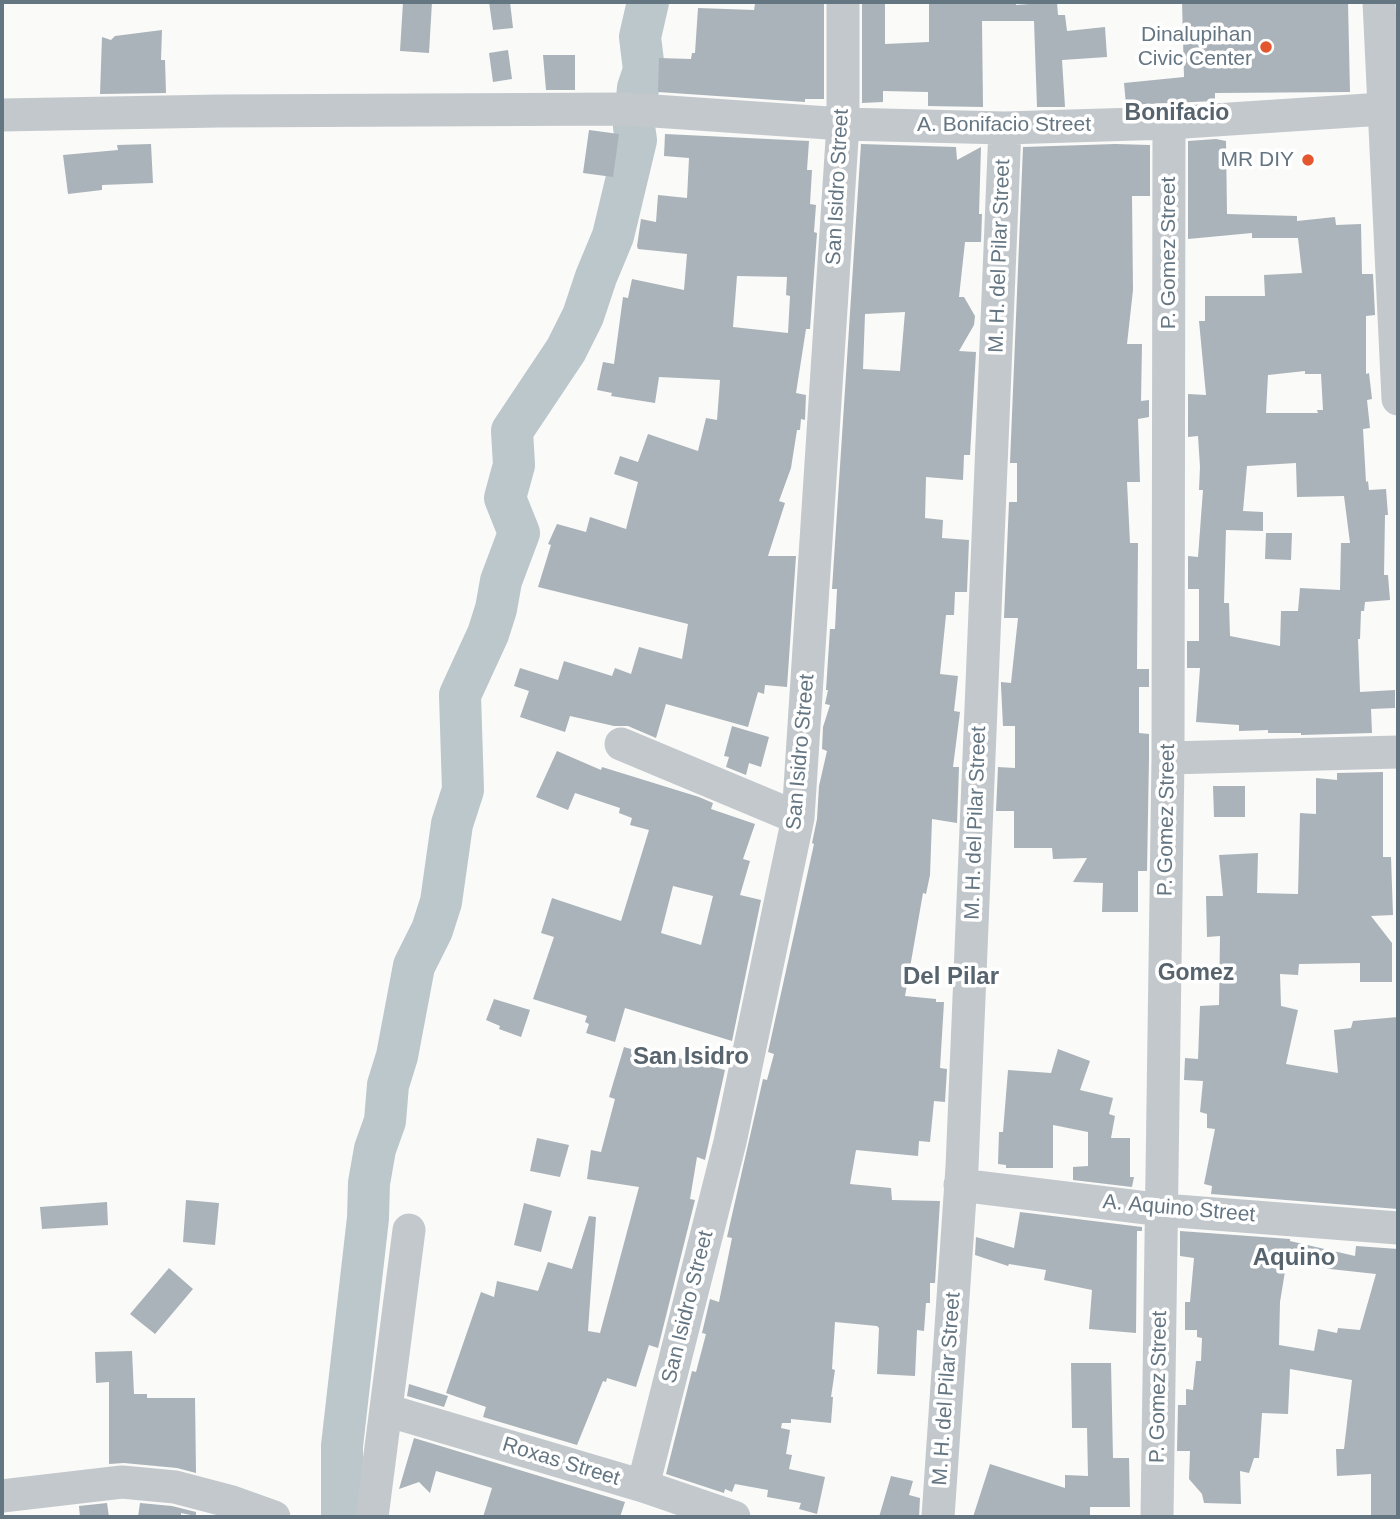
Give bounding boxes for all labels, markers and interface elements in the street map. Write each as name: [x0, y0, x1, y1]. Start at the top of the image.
place label: Dinalupihan Civic Center: [1138, 22, 1252, 72]
marker: Dinalupihan Civic Center: [1258, 39, 1274, 55]
district label: Bonifacio: [1125, 100, 1229, 128]
street label: San Isidro Street: [821, 108, 855, 266]
street label: A. Bonifacio Street: [917, 112, 1091, 138]
place label: MR DIY: [1220, 147, 1294, 173]
marker: MR DIY: [1300, 152, 1316, 168]
street label: M. H. del Pilar Street: [984, 159, 1016, 353]
street label: P. Gomez Street: [1156, 177, 1182, 329]
street label: San Isidro Street: [782, 673, 820, 831]
street label: M. H. del Pilar Street: [960, 726, 992, 920]
street label: P. Gomez Street: [1153, 744, 1181, 896]
district label: Gomez: [1158, 960, 1234, 988]
district label: Del Pilar: [903, 963, 999, 991]
district label: San Isidro: [633, 1043, 749, 1071]
street label: A. Aquino Street: [1102, 1190, 1256, 1228]
street label: San Isidro Street: [657, 1228, 719, 1386]
district label: Aquino: [1253, 1244, 1335, 1272]
street label: M. H. del Pilar Street: [928, 1291, 966, 1487]
street label: P. Gomez Street: [1145, 1311, 1173, 1463]
street label: Roxas Street: [499, 1432, 623, 1492]

